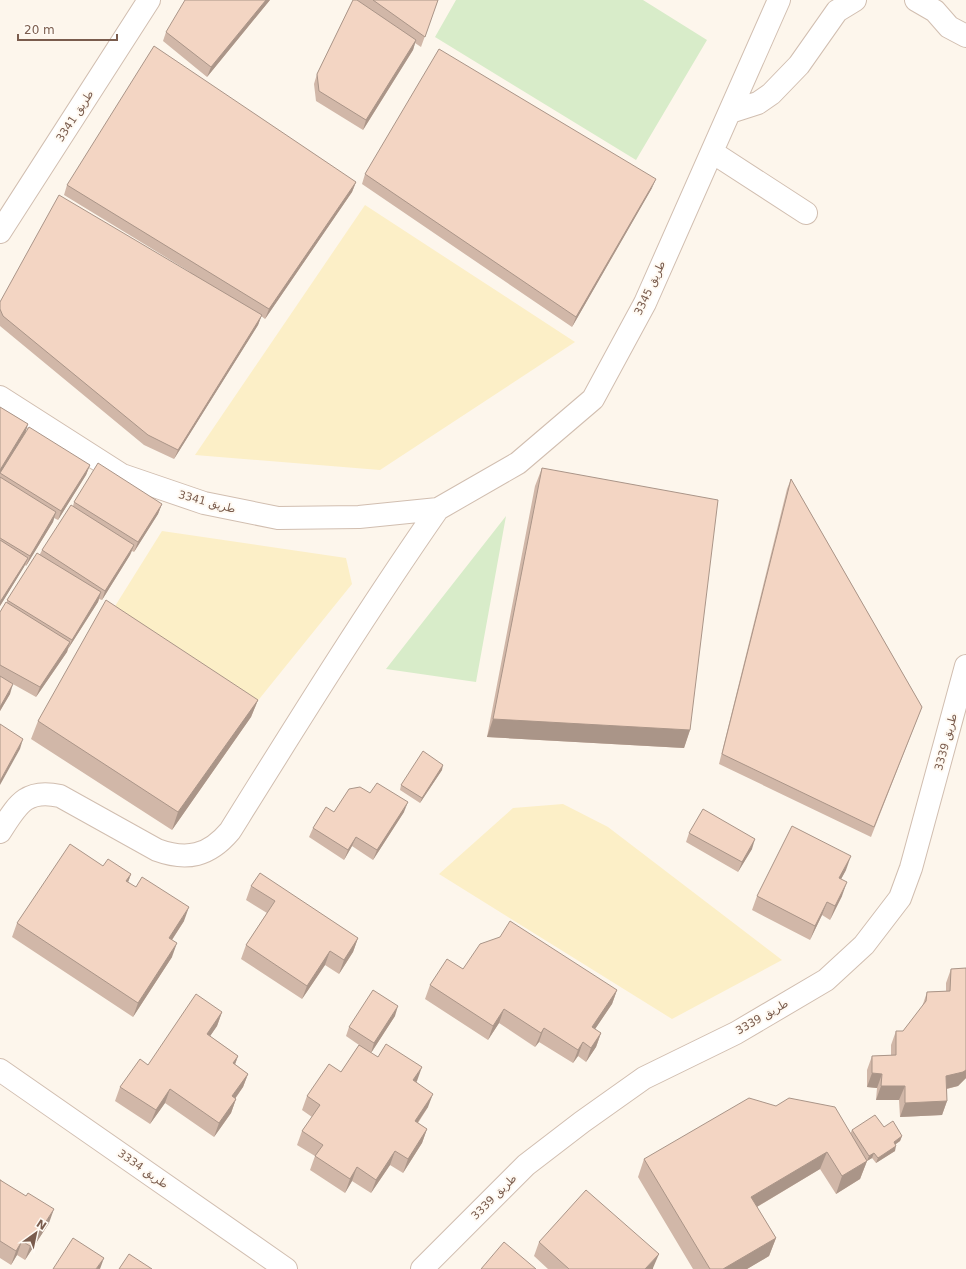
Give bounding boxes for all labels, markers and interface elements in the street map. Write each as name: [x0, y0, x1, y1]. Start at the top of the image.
scale bar: [18, 16, 117, 42]
text: 20 m: [24, 23, 55, 37]
street label: طريق 3341: [54, 88, 97, 145]
street label: طريق 3345: [632, 258, 669, 318]
street label: طريق 3341: [177, 488, 237, 517]
street label: طريق 3339: [932, 712, 961, 772]
street label: طريق 3339: [733, 997, 791, 1038]
street label: طريق 3334: [115, 1147, 171, 1192]
street label: طريق 3339: [469, 1172, 520, 1223]
north arrow: [16, 1213, 56, 1253]
text: N: [34, 1217, 49, 1233]

